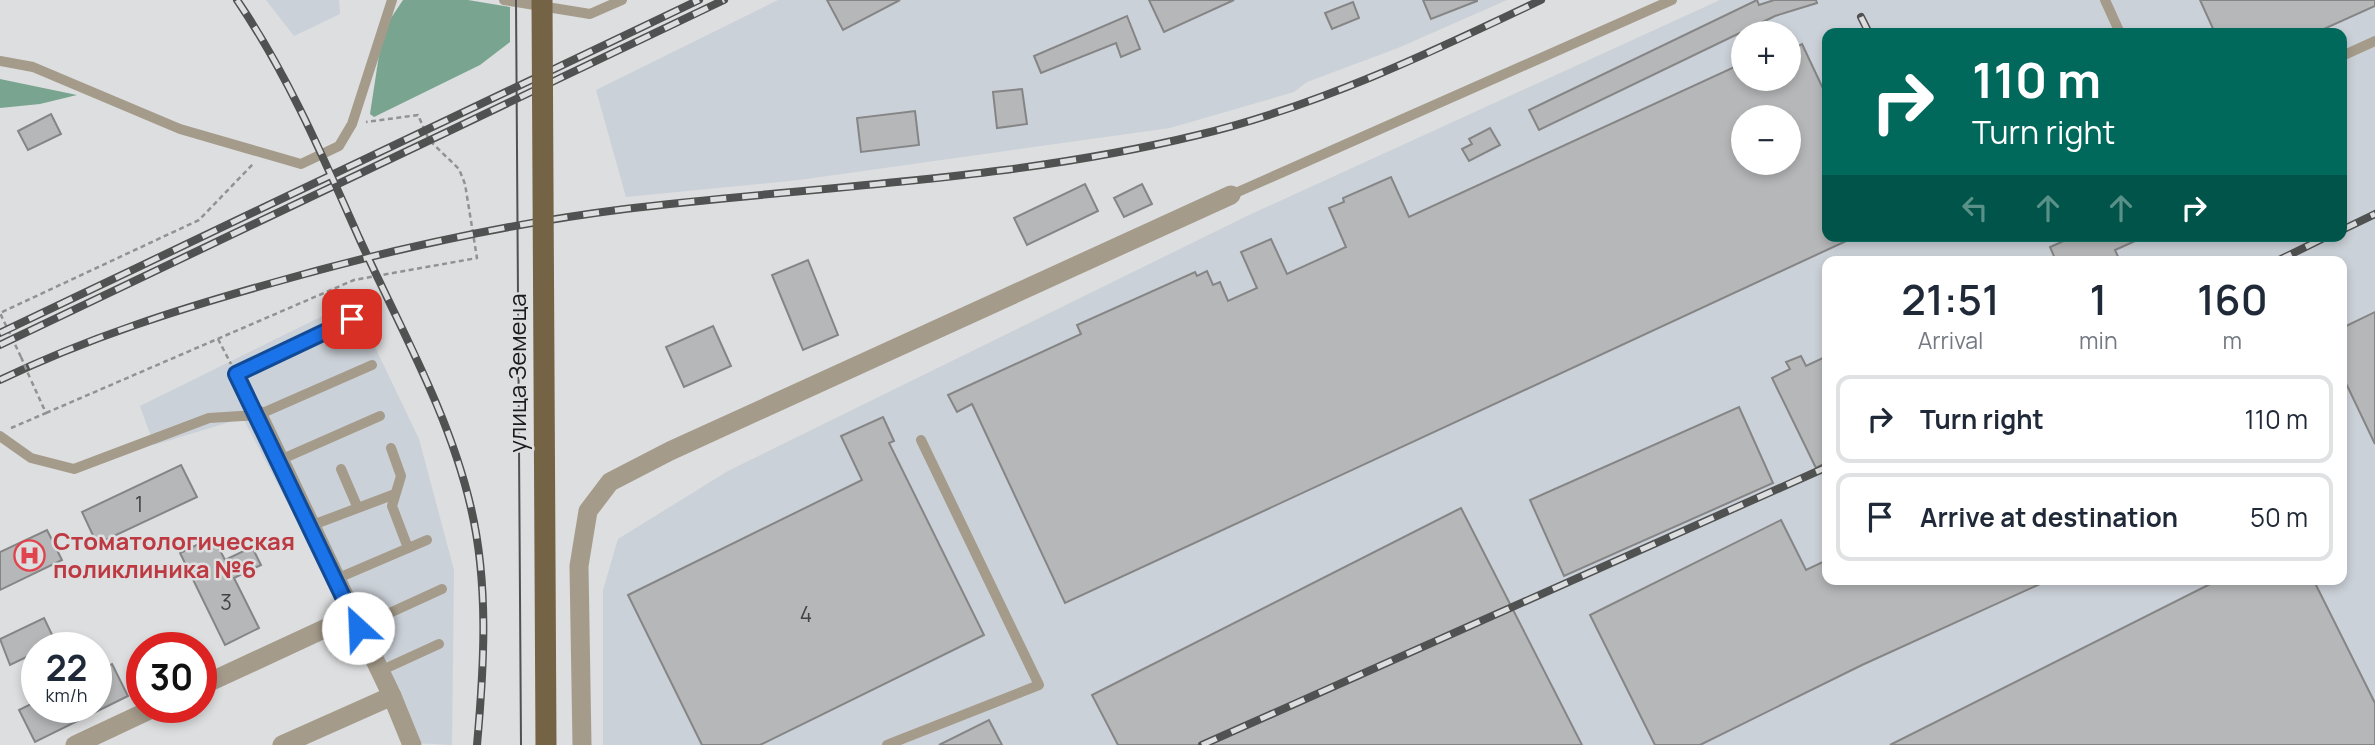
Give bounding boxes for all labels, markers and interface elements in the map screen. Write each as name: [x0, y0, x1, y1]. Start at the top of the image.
map controls: [1731, 21, 1801, 175]
button: +: [1731, 21, 1801, 91]
text: 110 m: [1972, 46, 2101, 113]
icon: right: [1857, 56, 1948, 147]
button: −: [1731, 105, 1801, 175]
text: Turn right: [1972, 110, 2115, 154]
icon: left: [1956, 189, 1994, 227]
icon: ahead: [2029, 189, 2067, 227]
icon: ahead: [2102, 189, 2140, 227]
icon: right: [2175, 189, 2213, 227]
text: 21:51: [1901, 270, 2000, 328]
text: 1: [2089, 270, 2107, 328]
text: 160: [2197, 270, 2268, 328]
pin: [322, 289, 382, 349]
street label: улица Земеца: [500, 293, 533, 453]
icon: arrive: [333, 300, 371, 338]
text: Arrival: [1918, 324, 1983, 356]
text: min: [2079, 324, 2118, 356]
text: m: [2223, 324, 2242, 356]
icon: right: [1861, 400, 1899, 438]
text: Turn right: [1920, 401, 2044, 437]
text: 110 m: [2245, 401, 2308, 437]
house number: 1: [135, 490, 143, 518]
icon: arrive: [1861, 498, 1899, 536]
text: Arrive at destination: [1920, 499, 2178, 535]
text: 50 m: [2250, 499, 2308, 535]
place label: Стоматологическая поликлиника №6: [53, 524, 295, 585]
hospital icon: Стоматологическая поликлиника №6: [13, 539, 47, 573]
house number: 3: [220, 588, 232, 616]
position arrow: [321, 591, 395, 665]
house number: 4: [800, 600, 812, 628]
speed limit sign: 30: [126, 632, 217, 723]
text: 22: [46, 644, 87, 692]
text: km/h: [46, 683, 87, 707]

